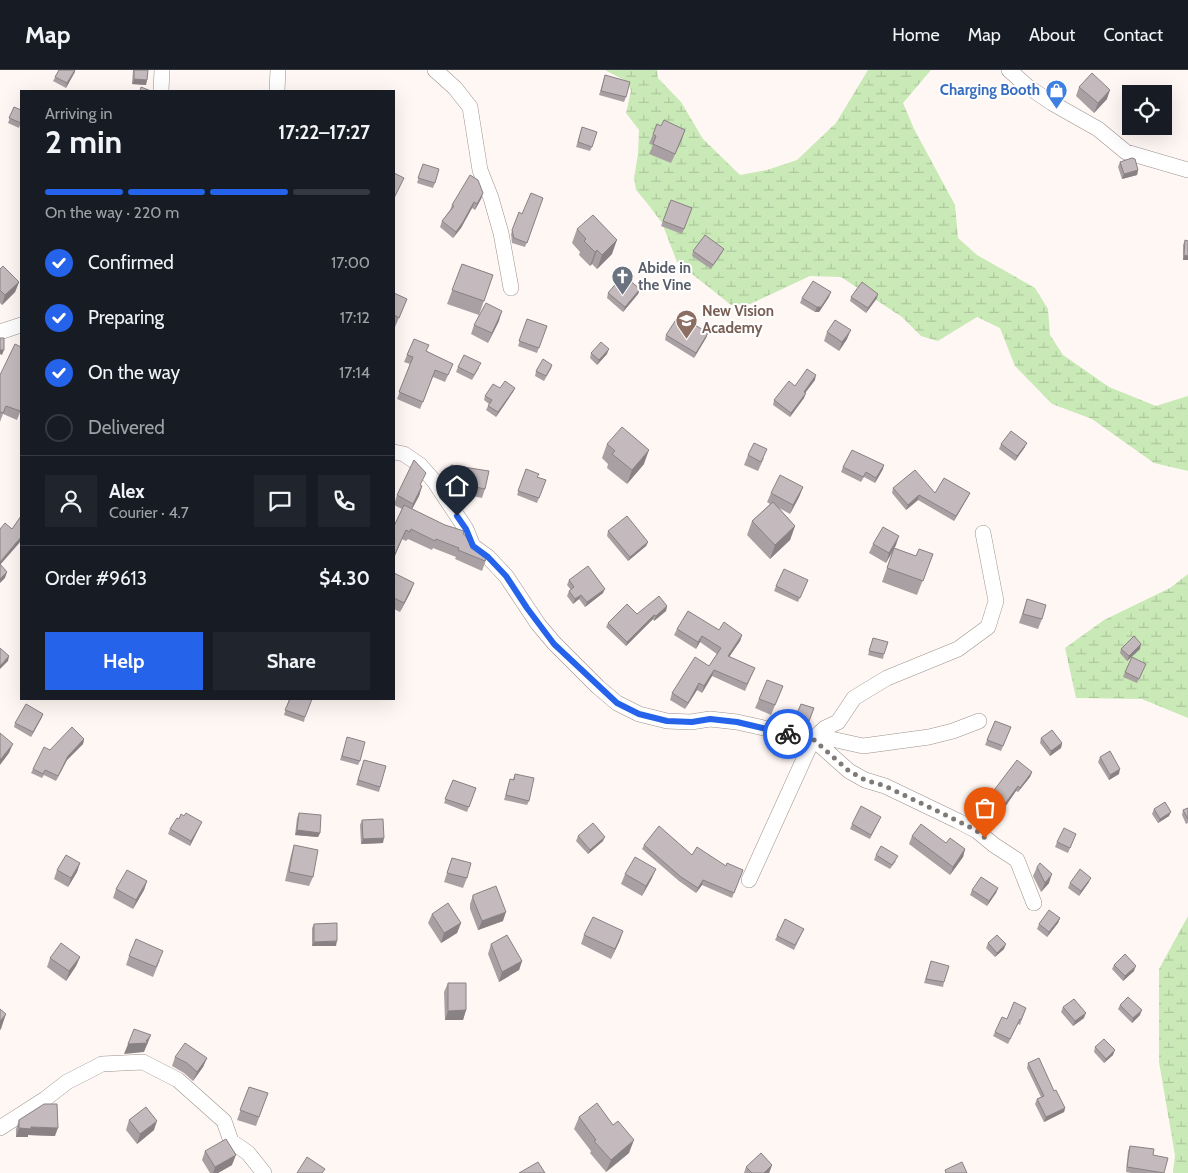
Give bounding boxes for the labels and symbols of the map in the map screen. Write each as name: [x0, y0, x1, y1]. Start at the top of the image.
shop icon: Charging Booth: [1044, 78, 1068, 109]
place label: Charging Booth: [940, 81, 1040, 99]
place label: Abide in the Vine: [638, 259, 692, 294]
church icon: Abide in the Vine: [610, 265, 634, 296]
place label: New Vision Academy: [702, 302, 774, 337]
school or university icon: New Vision Academy: [674, 308, 698, 339]
pin: [436, 465, 478, 516]
courier: [763, 709, 813, 759]
pin: [964, 787, 1006, 838]

